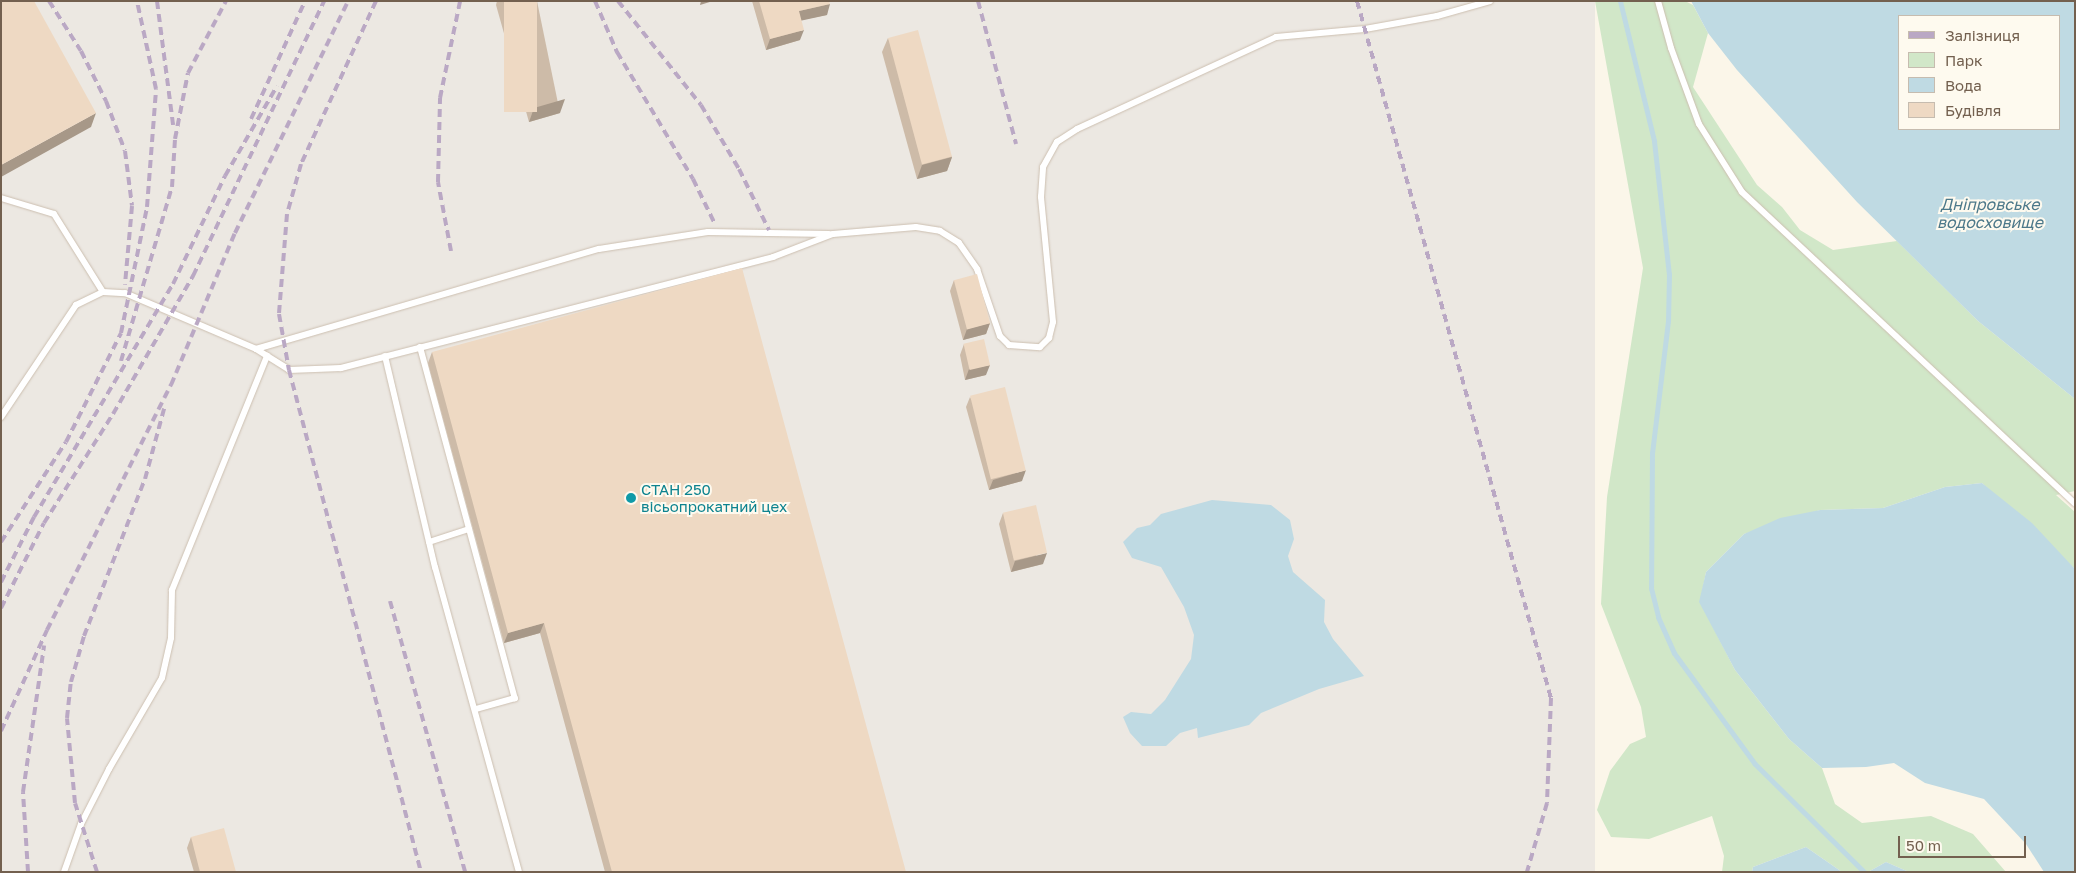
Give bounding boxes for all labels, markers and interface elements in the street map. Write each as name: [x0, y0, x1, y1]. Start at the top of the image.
legend: [1898, 15, 2061, 130]
text: Залізниця: [1945, 26, 2020, 44]
text: Парк: [1945, 51, 1983, 69]
text: Вода: [1945, 76, 1982, 94]
text: Будівля: [1945, 101, 2001, 119]
water label: Дніпровське водосховище: [1937, 194, 2043, 232]
place label: СТАН 250 вісьопрокатний цех: [641, 480, 787, 515]
marker: СТАН 250 вісьопрокатний цех: [625, 492, 637, 504]
scale bar: [1901, 826, 2028, 858]
text: 50 m: [1906, 836, 1941, 854]

